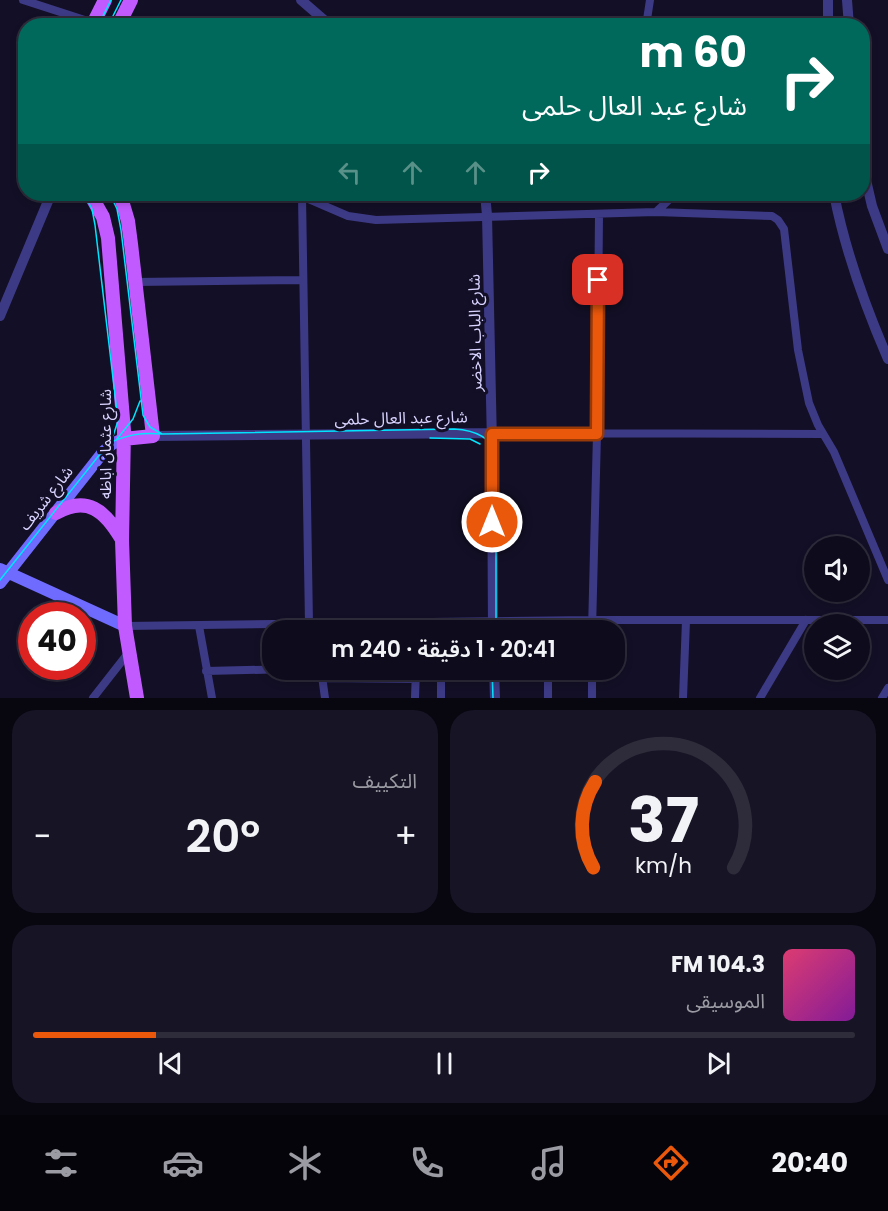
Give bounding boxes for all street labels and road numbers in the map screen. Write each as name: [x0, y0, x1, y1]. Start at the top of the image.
street label: شارع الباب الاخضر: [462, 274, 489, 393]
street label: شارع عثمان اباظه: [94, 389, 118, 499]
street label: شارع عبد العال حلمى: [334, 405, 468, 432]
street label: شارع شريف: [13, 461, 79, 536]

